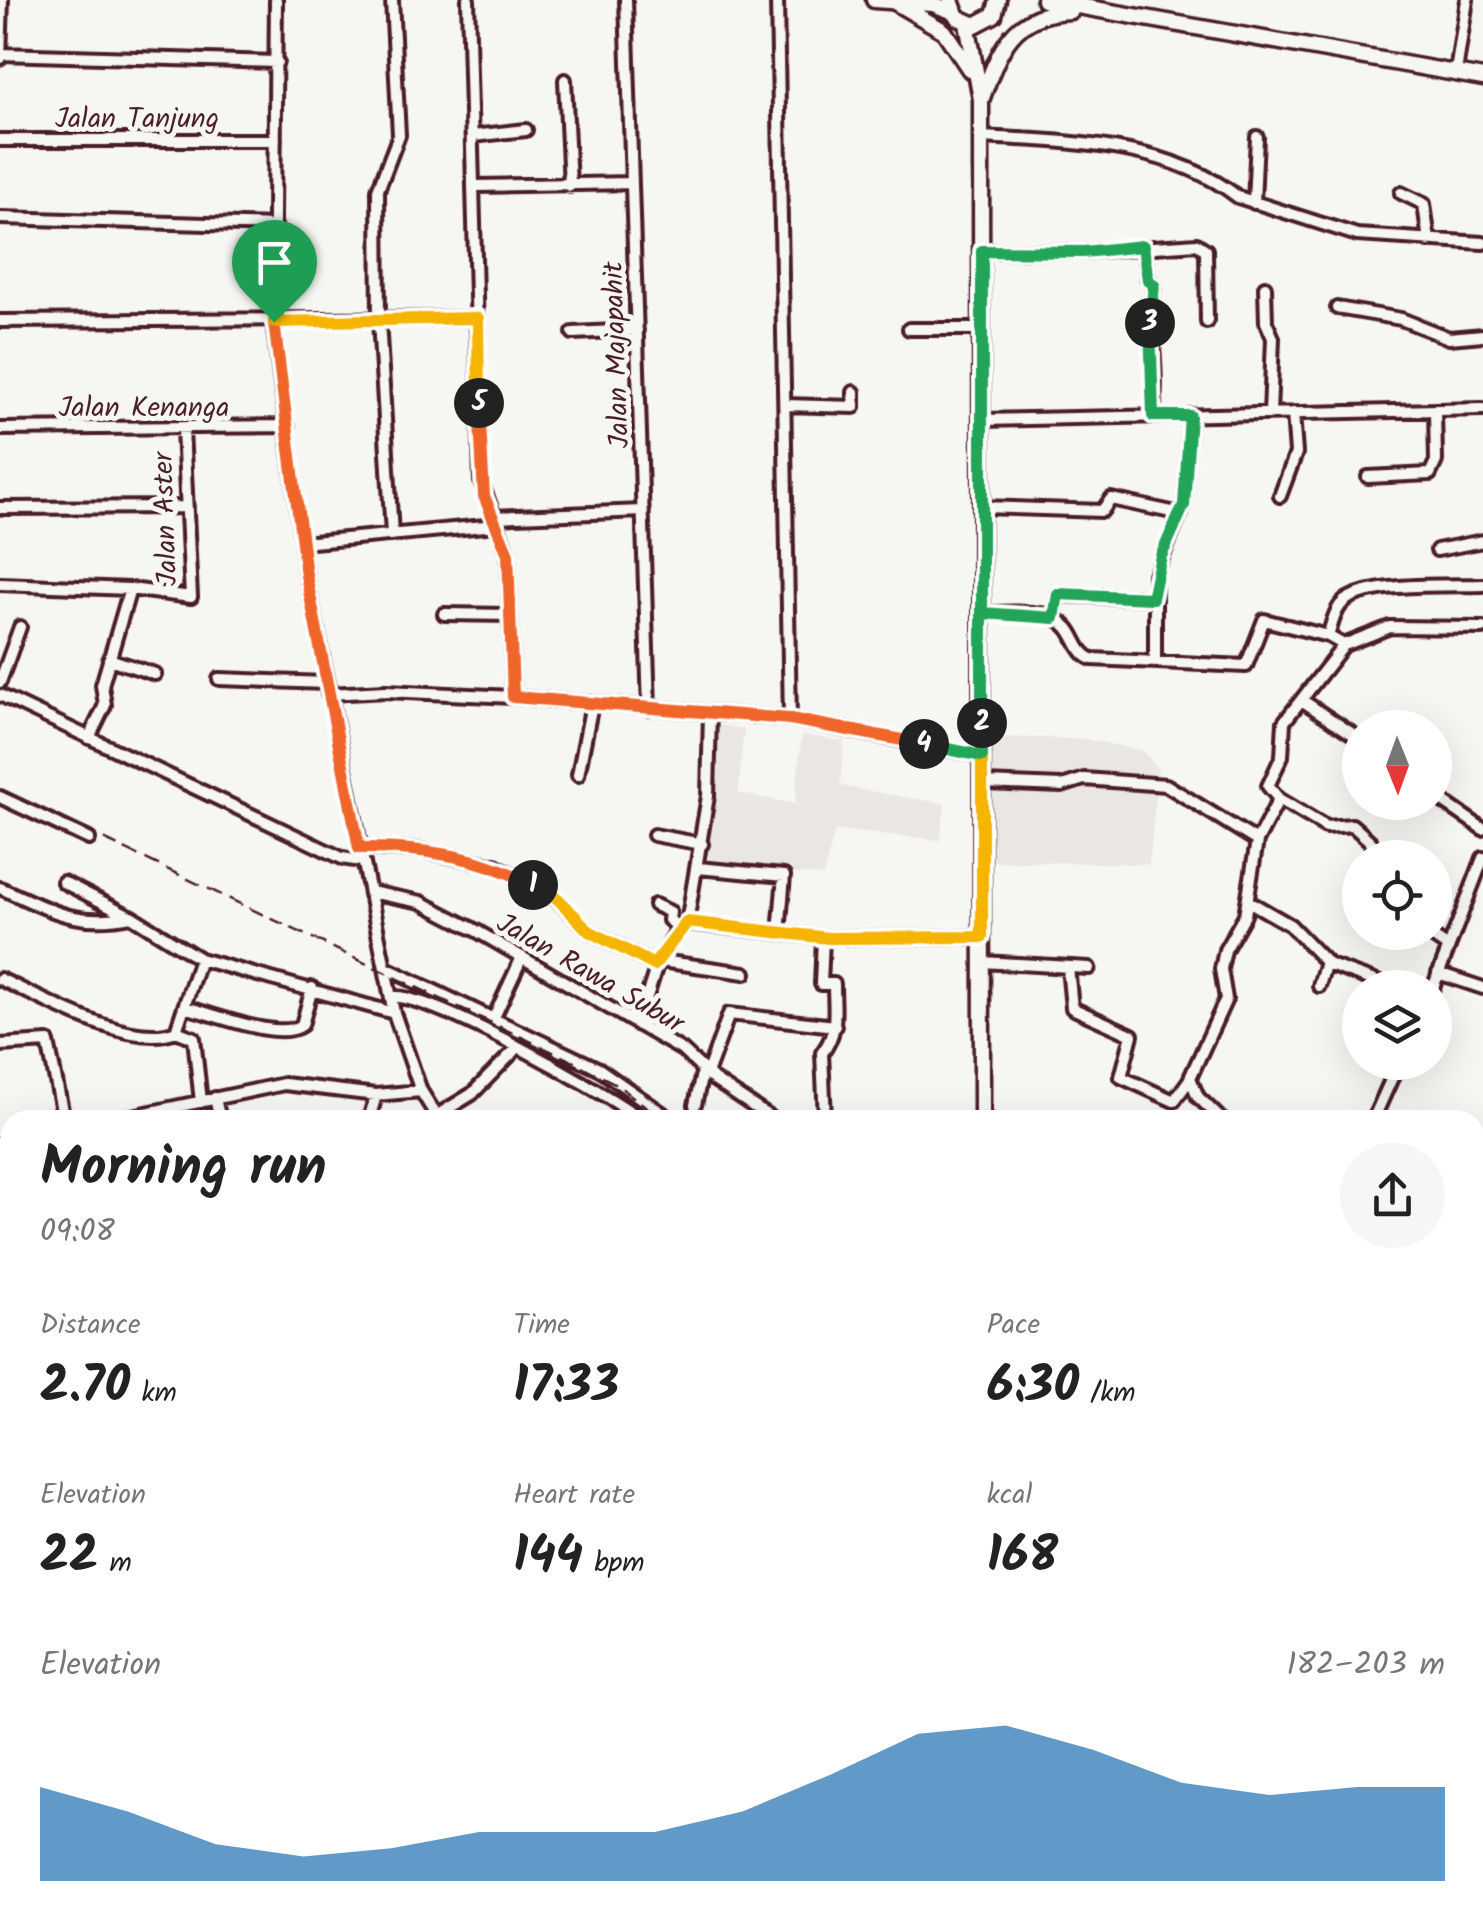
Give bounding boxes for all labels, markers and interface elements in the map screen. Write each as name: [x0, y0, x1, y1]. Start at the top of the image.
street label: Jalan Tanjung: [55, 97, 219, 142]
pin: [232, 220, 317, 323]
icon: arrive: [247, 235, 302, 290]
street label: Jalan Majapahit: [592, 260, 643, 449]
pin: 3: [1125, 298, 1175, 348]
text: 3: [1142, 300, 1158, 345]
pin: 5: [454, 378, 504, 428]
text: 5: [472, 380, 486, 425]
street label: Jalan Kenanga: [59, 386, 229, 431]
street label: Jalan Aster: [142, 449, 191, 587]
pin: 2: [957, 698, 1007, 748]
text: 2: [974, 700, 990, 745]
north arrow: [1342, 710, 1452, 820]
map controls: [1342, 710, 1452, 1080]
pin: 4: [899, 719, 949, 769]
text: 4: [916, 721, 932, 766]
button: locate: [1342, 840, 1452, 950]
pin: 1: [508, 860, 558, 910]
text: 1: [529, 862, 537, 907]
street label: Jalan Rawa Subur: [487, 902, 694, 1047]
button: layers: [1342, 970, 1452, 1080]
text: Morning run: [40, 1126, 327, 1213]
button: share: [1340, 1143, 1445, 1248]
text: 09:08: [40, 1207, 115, 1258]
text: Distance: [40, 1303, 141, 1348]
text: Time: [513, 1303, 570, 1348]
text: Pace: [987, 1303, 1040, 1348]
text: 2.70: [40, 1348, 130, 1428]
text: 17:33: [513, 1348, 619, 1428]
text: 6:30: [987, 1348, 1079, 1428]
text: km: [130, 1371, 177, 1416]
text: /km: [1079, 1371, 1136, 1416]
text: Elevation: [40, 1473, 146, 1518]
text: Heart rate: [513, 1473, 635, 1518]
text: kcal: [987, 1473, 1032, 1518]
text: 22: [40, 1518, 98, 1598]
text: 144: [513, 1518, 583, 1598]
text: 168: [987, 1518, 1058, 1598]
text: m: [98, 1541, 132, 1586]
text: bpm: [583, 1541, 645, 1586]
text: Elevation: [40, 1640, 161, 1691]
text: 182–203 m: [1286, 1640, 1445, 1691]

